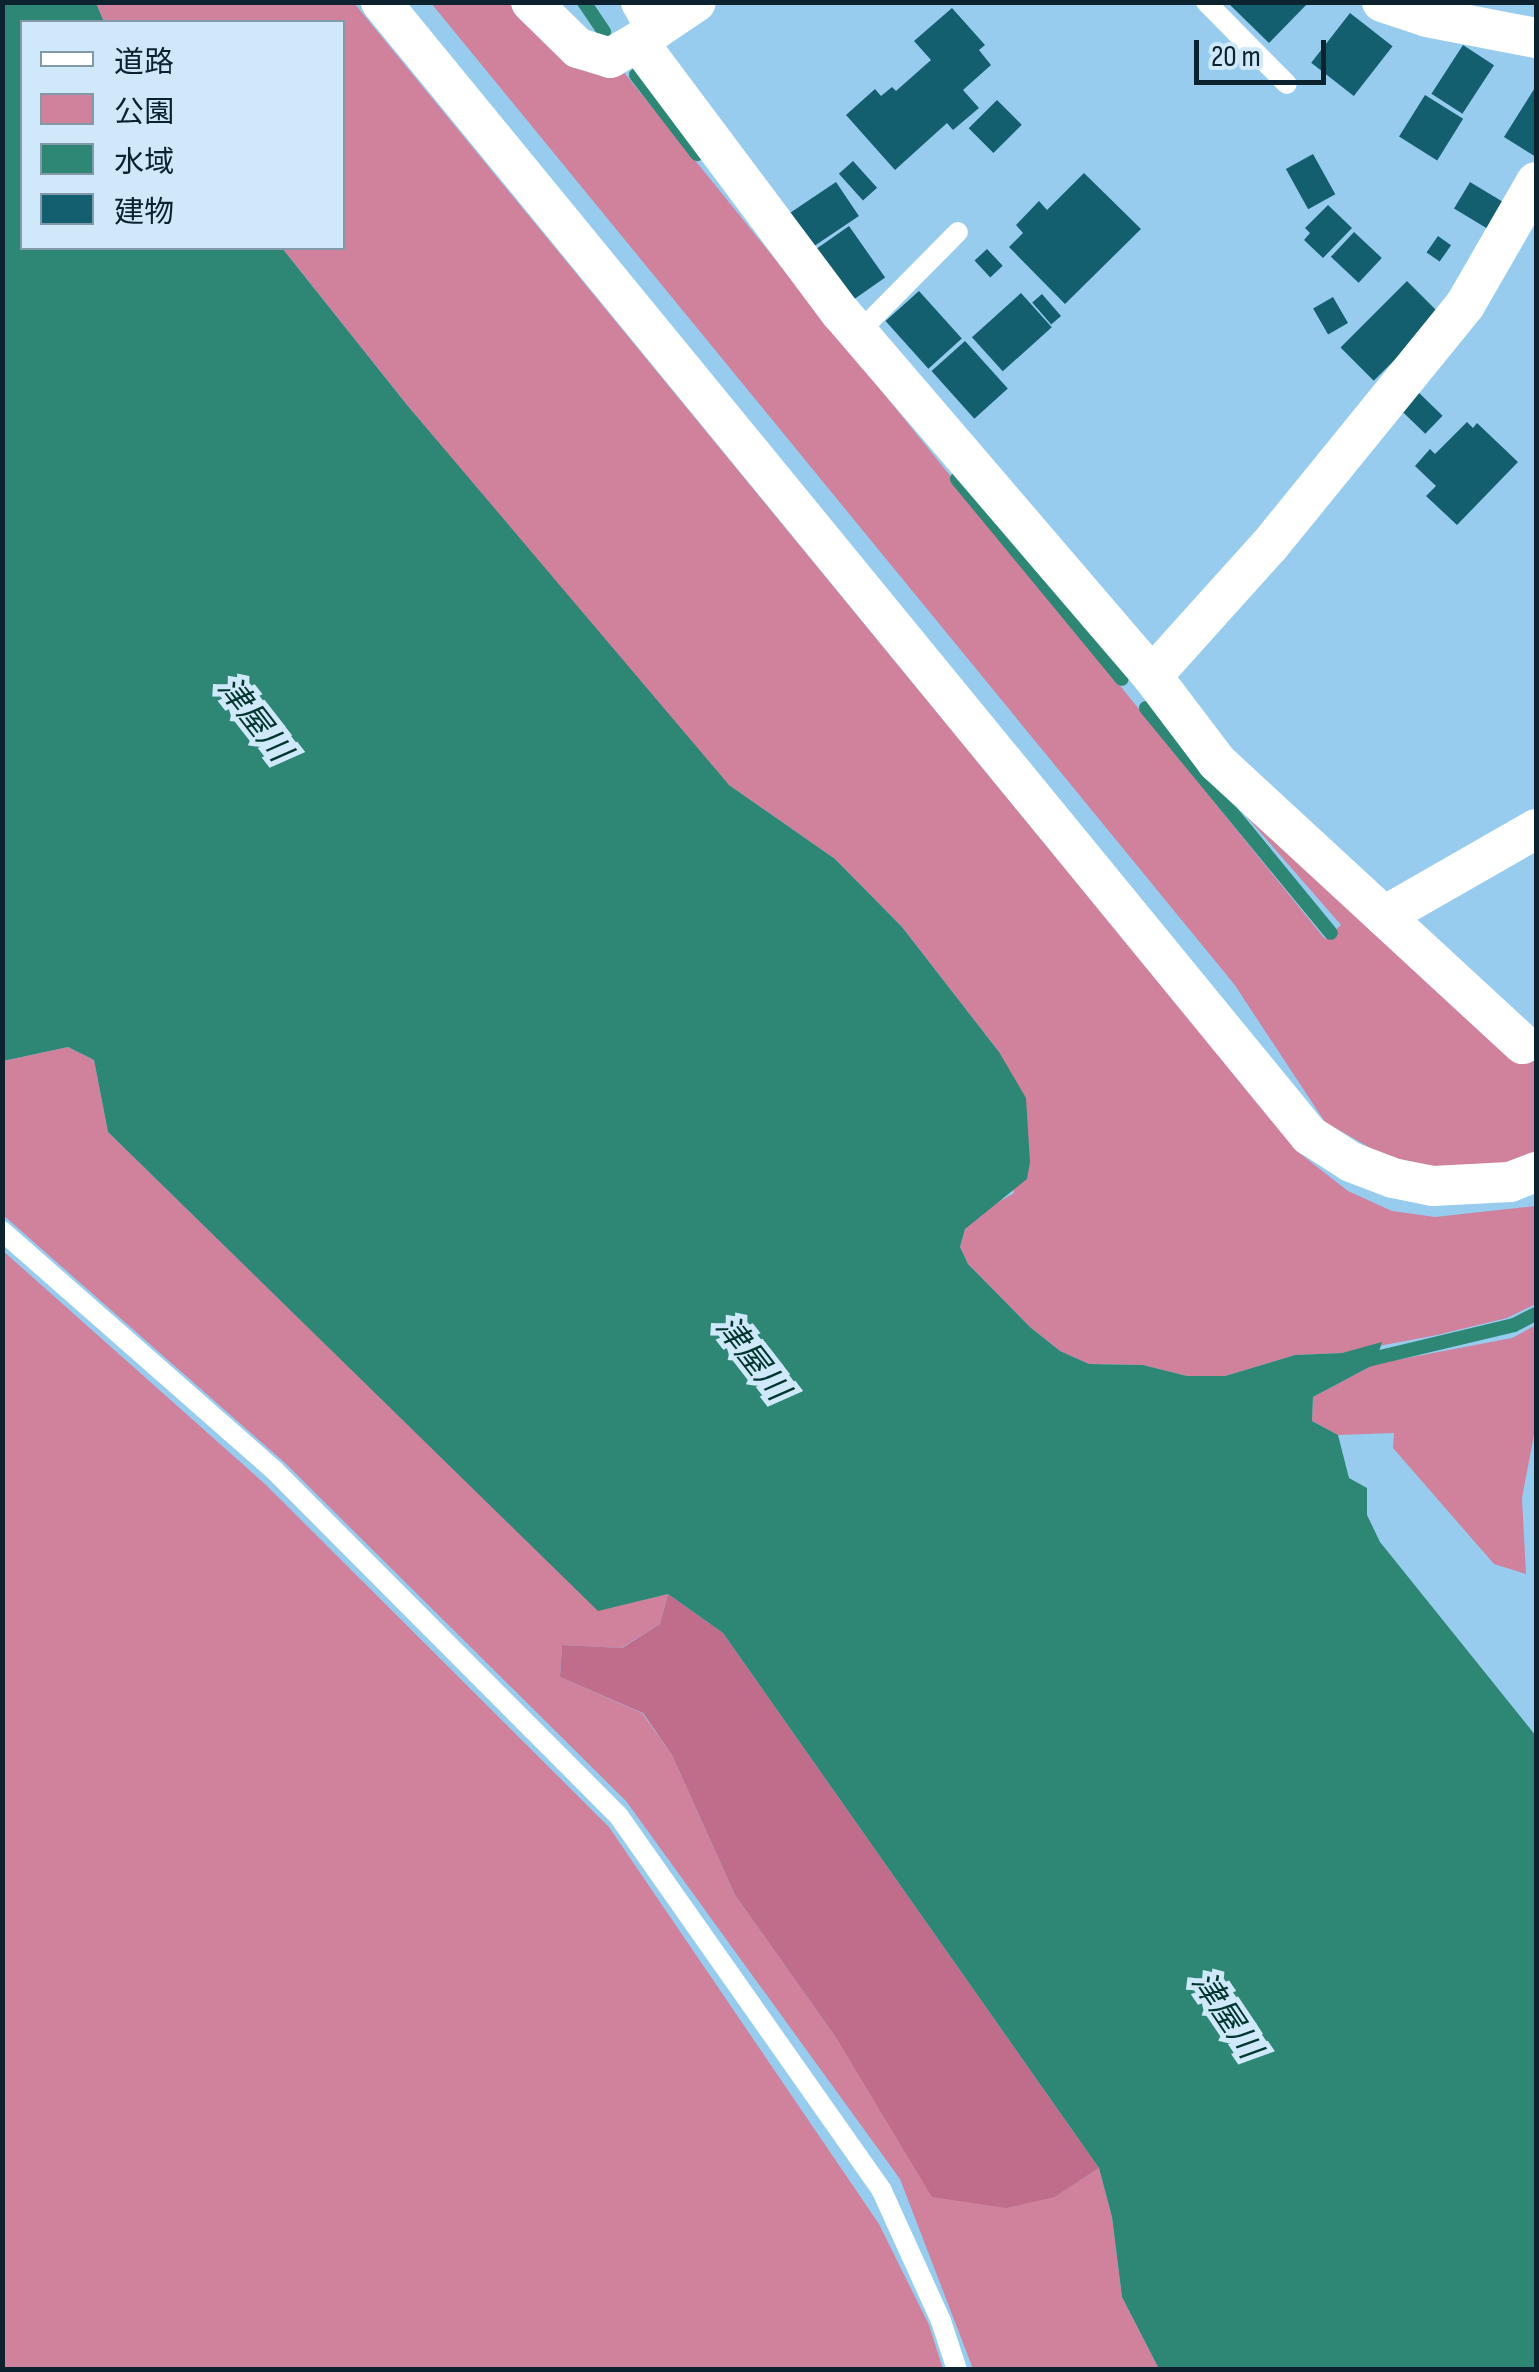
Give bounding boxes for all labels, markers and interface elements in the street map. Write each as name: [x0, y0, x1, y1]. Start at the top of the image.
legend: [20, 20, 345, 250]
scale bar: [1199, 20, 1332, 82]
text: 20 m: [1211, 39, 1261, 75]
text: 道路: [114, 45, 174, 81]
text: 公園: [114, 95, 174, 131]
text: 水域: [114, 145, 174, 181]
text: 建物: [114, 195, 174, 231]
water label: 津屋川: [208, 670, 298, 770]
water label: 津屋川: [706, 1309, 796, 1409]
water label: 津屋川: [1182, 1965, 1268, 2067]

